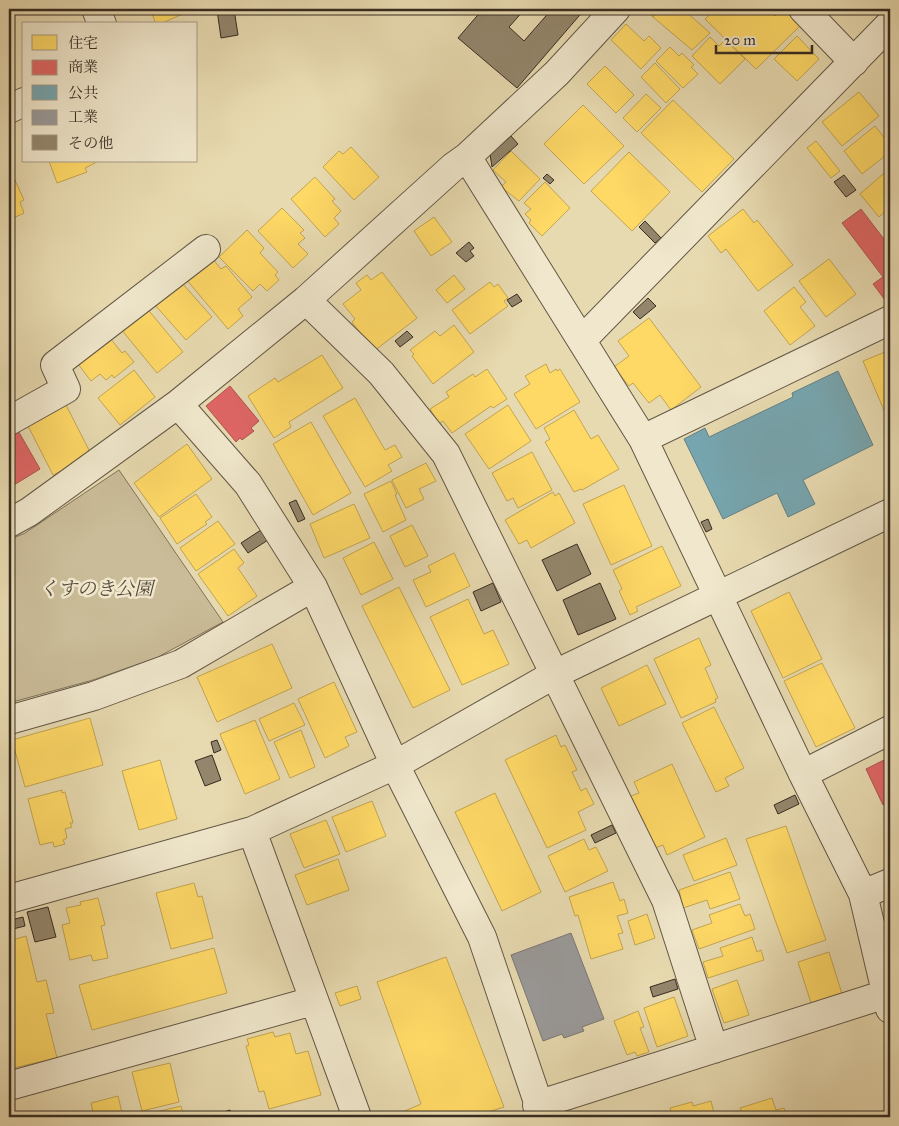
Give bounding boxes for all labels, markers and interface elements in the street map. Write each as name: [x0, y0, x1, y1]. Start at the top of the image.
legend: [22, 22, 198, 162]
scale bar: [716, 22, 813, 54]
text: 20 m: [724, 31, 756, 49]
text: 住宅: [68, 34, 98, 52]
text: 商業: [68, 58, 98, 76]
text: 公共: [68, 84, 98, 102]
text: 工業: [68, 108, 98, 126]
text: その他: [68, 134, 113, 152]
park label: くすのき公園: [39, 577, 156, 600]

